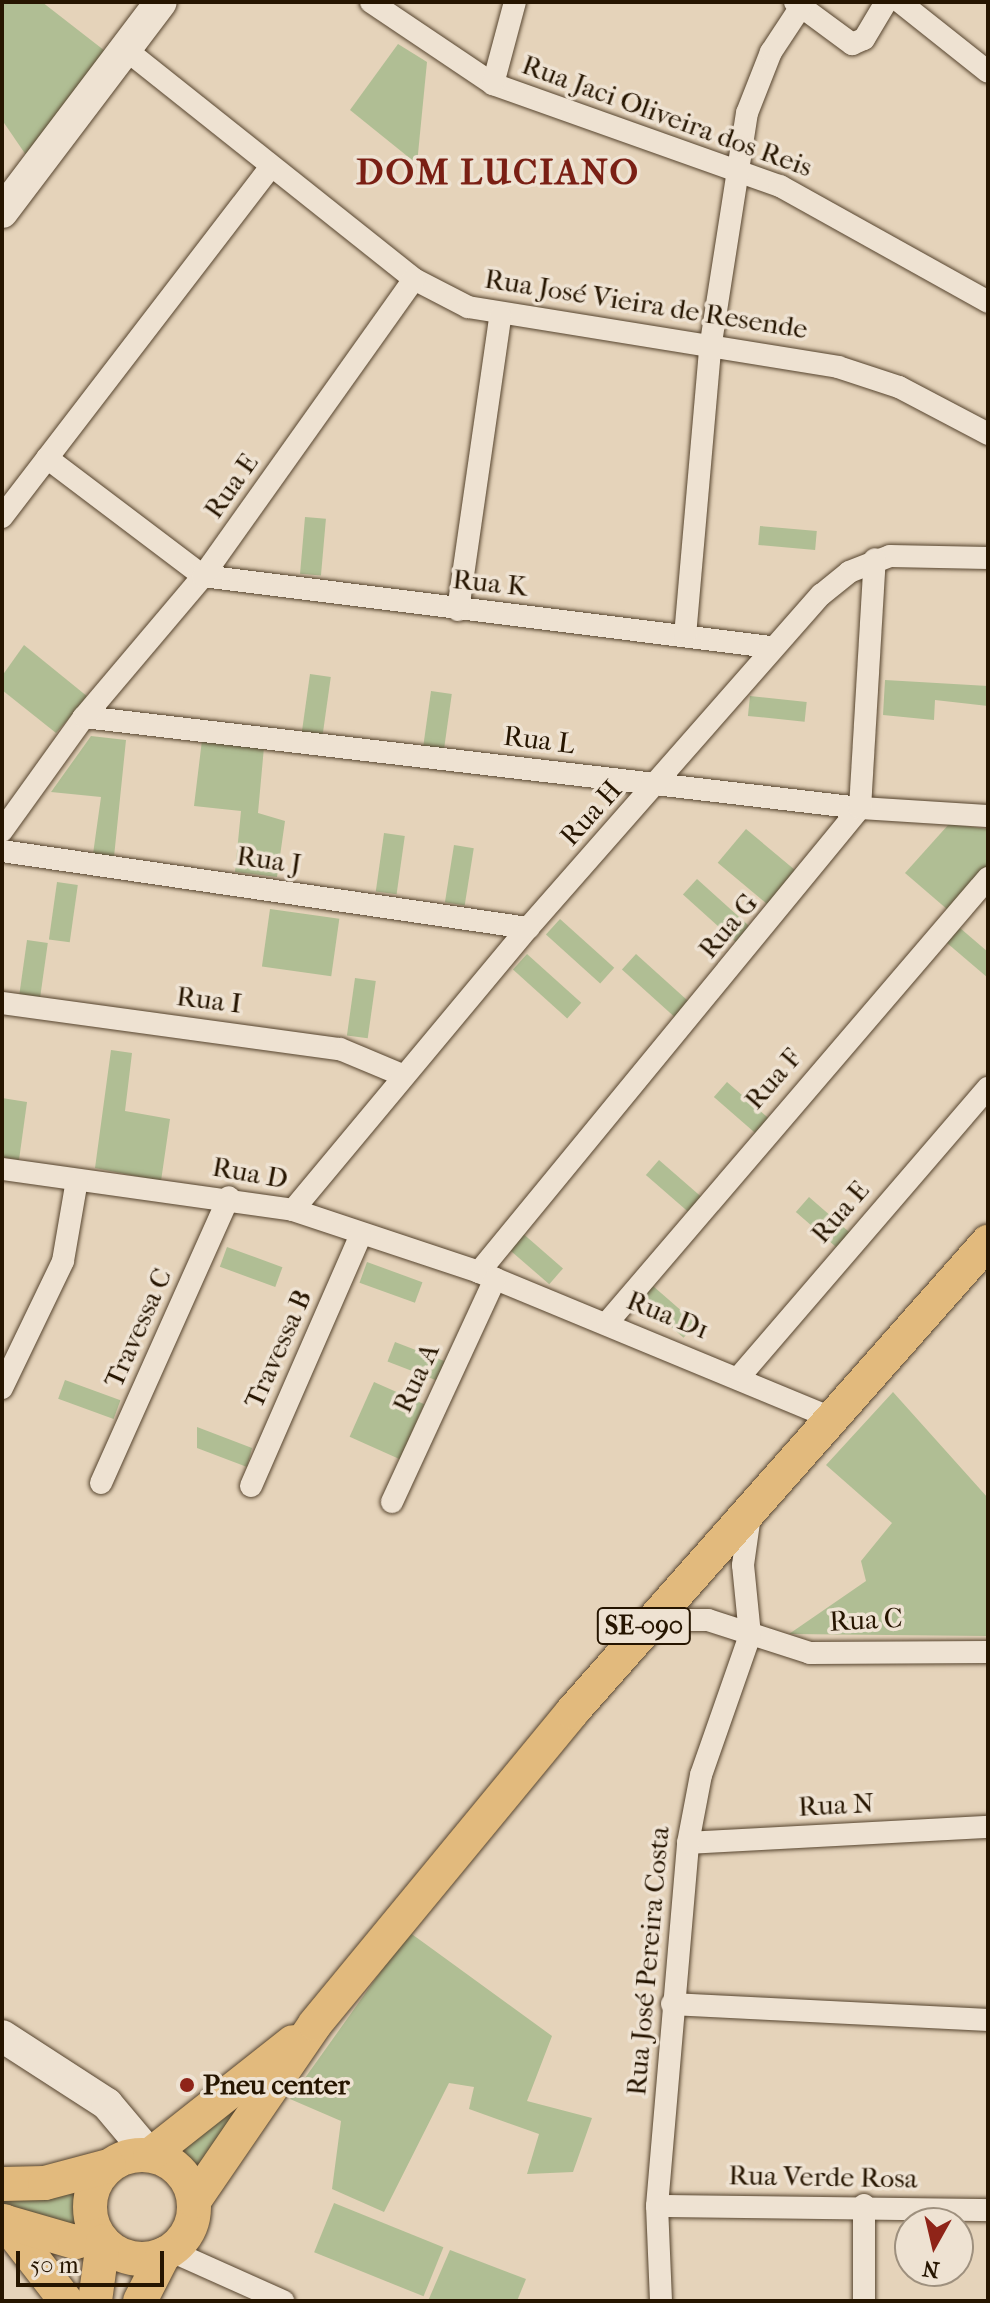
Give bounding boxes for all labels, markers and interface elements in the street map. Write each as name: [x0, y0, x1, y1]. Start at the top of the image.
street label: Rua Jaci Oliveira dos Reis: [517, 48, 817, 184]
district label: DOM LUCIANO: [356, 151, 640, 195]
street label: Rua José Vieira de Resende: [482, 262, 810, 346]
street label: Rua E: [197, 447, 265, 525]
street label: Rua K: [451, 562, 529, 604]
street label: Rua L: [501, 719, 577, 761]
street label: Rua H: [553, 773, 629, 853]
street label: Rua J: [234, 839, 304, 881]
street label: Rua G: [691, 887, 765, 965]
street label: Rua I: [174, 979, 244, 1021]
street label: Rua F: [737, 1042, 809, 1116]
street label: Rua D: [210, 1150, 290, 1196]
street label: Rua E: [804, 1174, 876, 1250]
street label: Travessa C: [97, 1263, 179, 1393]
street label: Rua D1: [622, 1283, 714, 1347]
street label: Travessa B: [237, 1284, 319, 1414]
street label: Rua A: [385, 1338, 447, 1418]
street label: Rua C: [828, 1601, 904, 1639]
road number: SE-090: [596, 1604, 692, 1648]
street label: Rua N: [797, 1786, 875, 1824]
street label: Rua José Pereira Costa: [619, 1825, 677, 2097]
place label: Pneu center: [203, 2068, 350, 2102]
marker: Pneu center: [178, 2076, 196, 2094]
street label: Rua Verde Rosa: [728, 2159, 918, 2195]
north arrow: [894, 2207, 974, 2287]
scale bar: [20, 2235, 168, 2285]
text: 50 m: [30, 2251, 79, 2279]
text: N: [921, 2255, 941, 2283]

